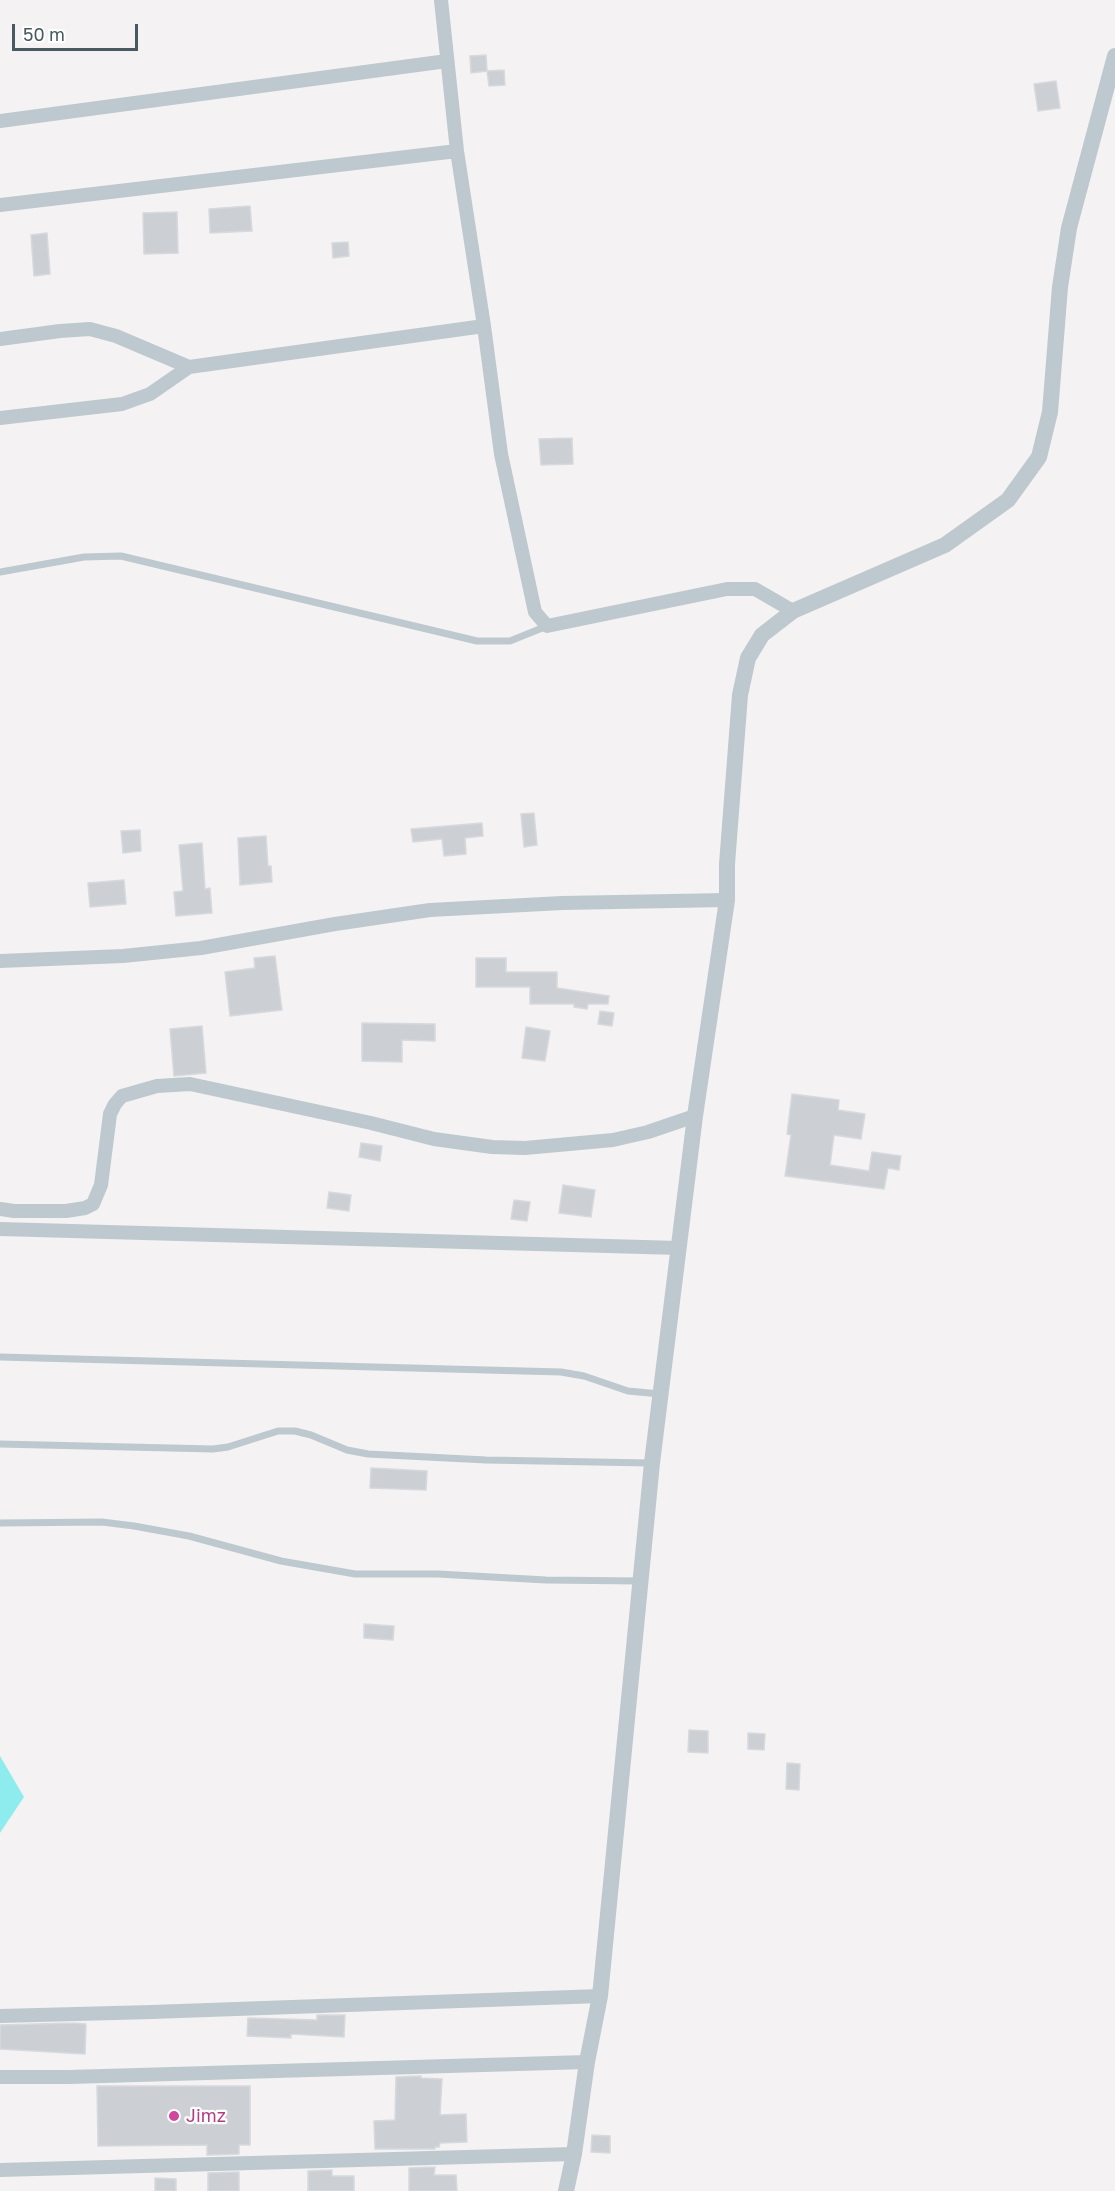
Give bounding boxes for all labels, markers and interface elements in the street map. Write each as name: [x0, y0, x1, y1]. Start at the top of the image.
scale bar: [15, 12, 141, 50]
text: 50 m: [23, 23, 65, 45]
place label: Jimz: [186, 2105, 226, 2127]
marker: Jimz: [167, 2109, 181, 2123]

